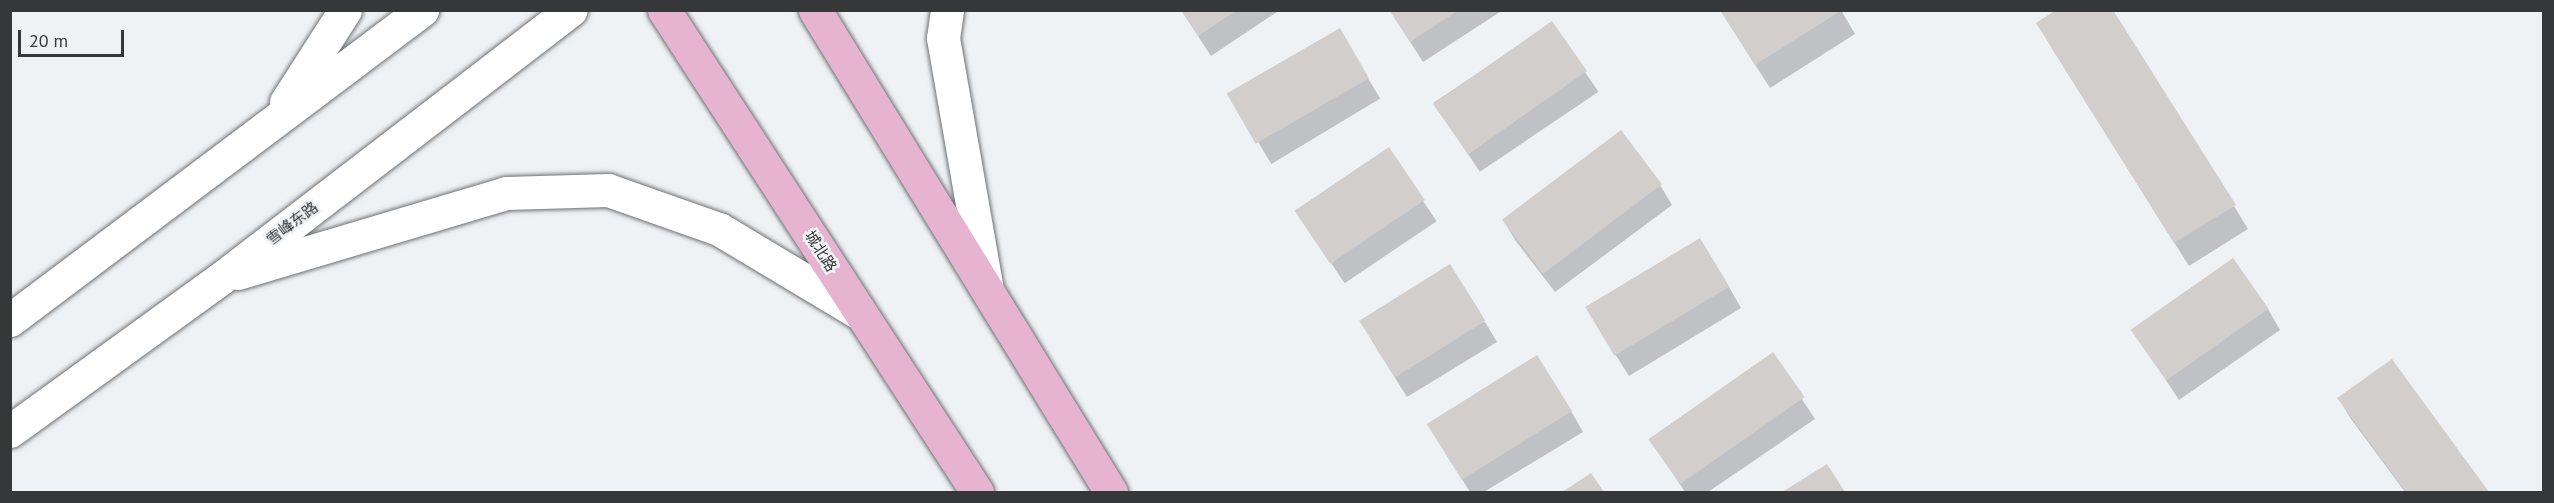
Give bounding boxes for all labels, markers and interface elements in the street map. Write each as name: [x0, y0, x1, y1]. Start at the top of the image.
scale bar: [21, 18, 128, 56]
text: 20 m: [29, 29, 68, 52]
street label: 雪峰东路: [263, 198, 321, 248]
street label: 城北路: [801, 227, 841, 275]

